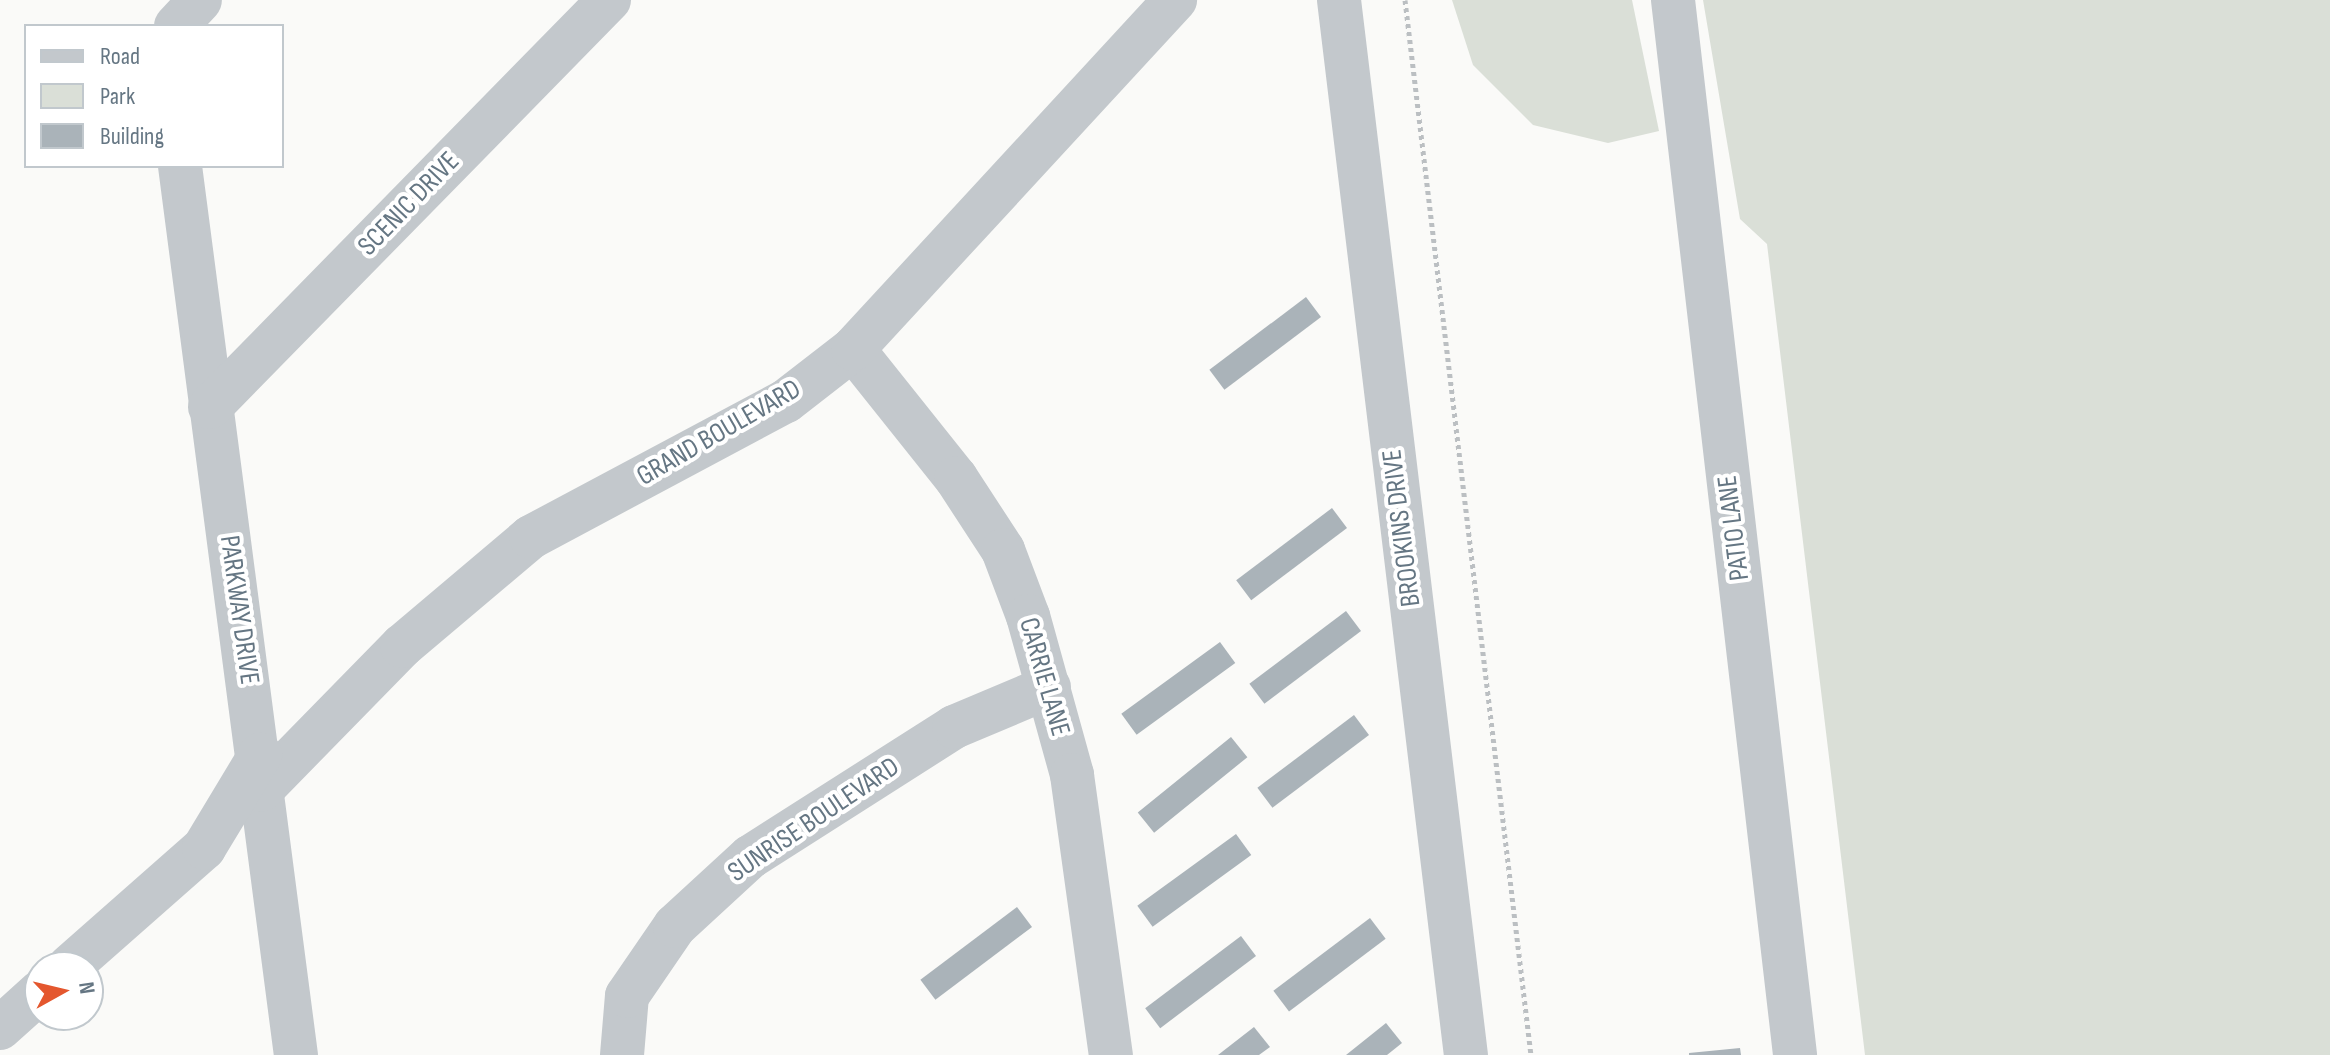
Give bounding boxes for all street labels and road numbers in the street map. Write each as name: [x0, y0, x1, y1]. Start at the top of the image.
street label: SCENIC DRIVE: [351, 145, 467, 263]
street label: GRAND BOULEVARD: [631, 373, 807, 493]
street label: BROOKINS DRIVE: [1376, 447, 1428, 609]
street label: PATIO LANE: [1711, 473, 1757, 583]
street label: PARKWAY DRIVE: [212, 533, 266, 687]
street label: CARRIE LANE: [1011, 614, 1077, 740]
street label: SUNRISE BOULEVARD: [722, 750, 906, 890]

